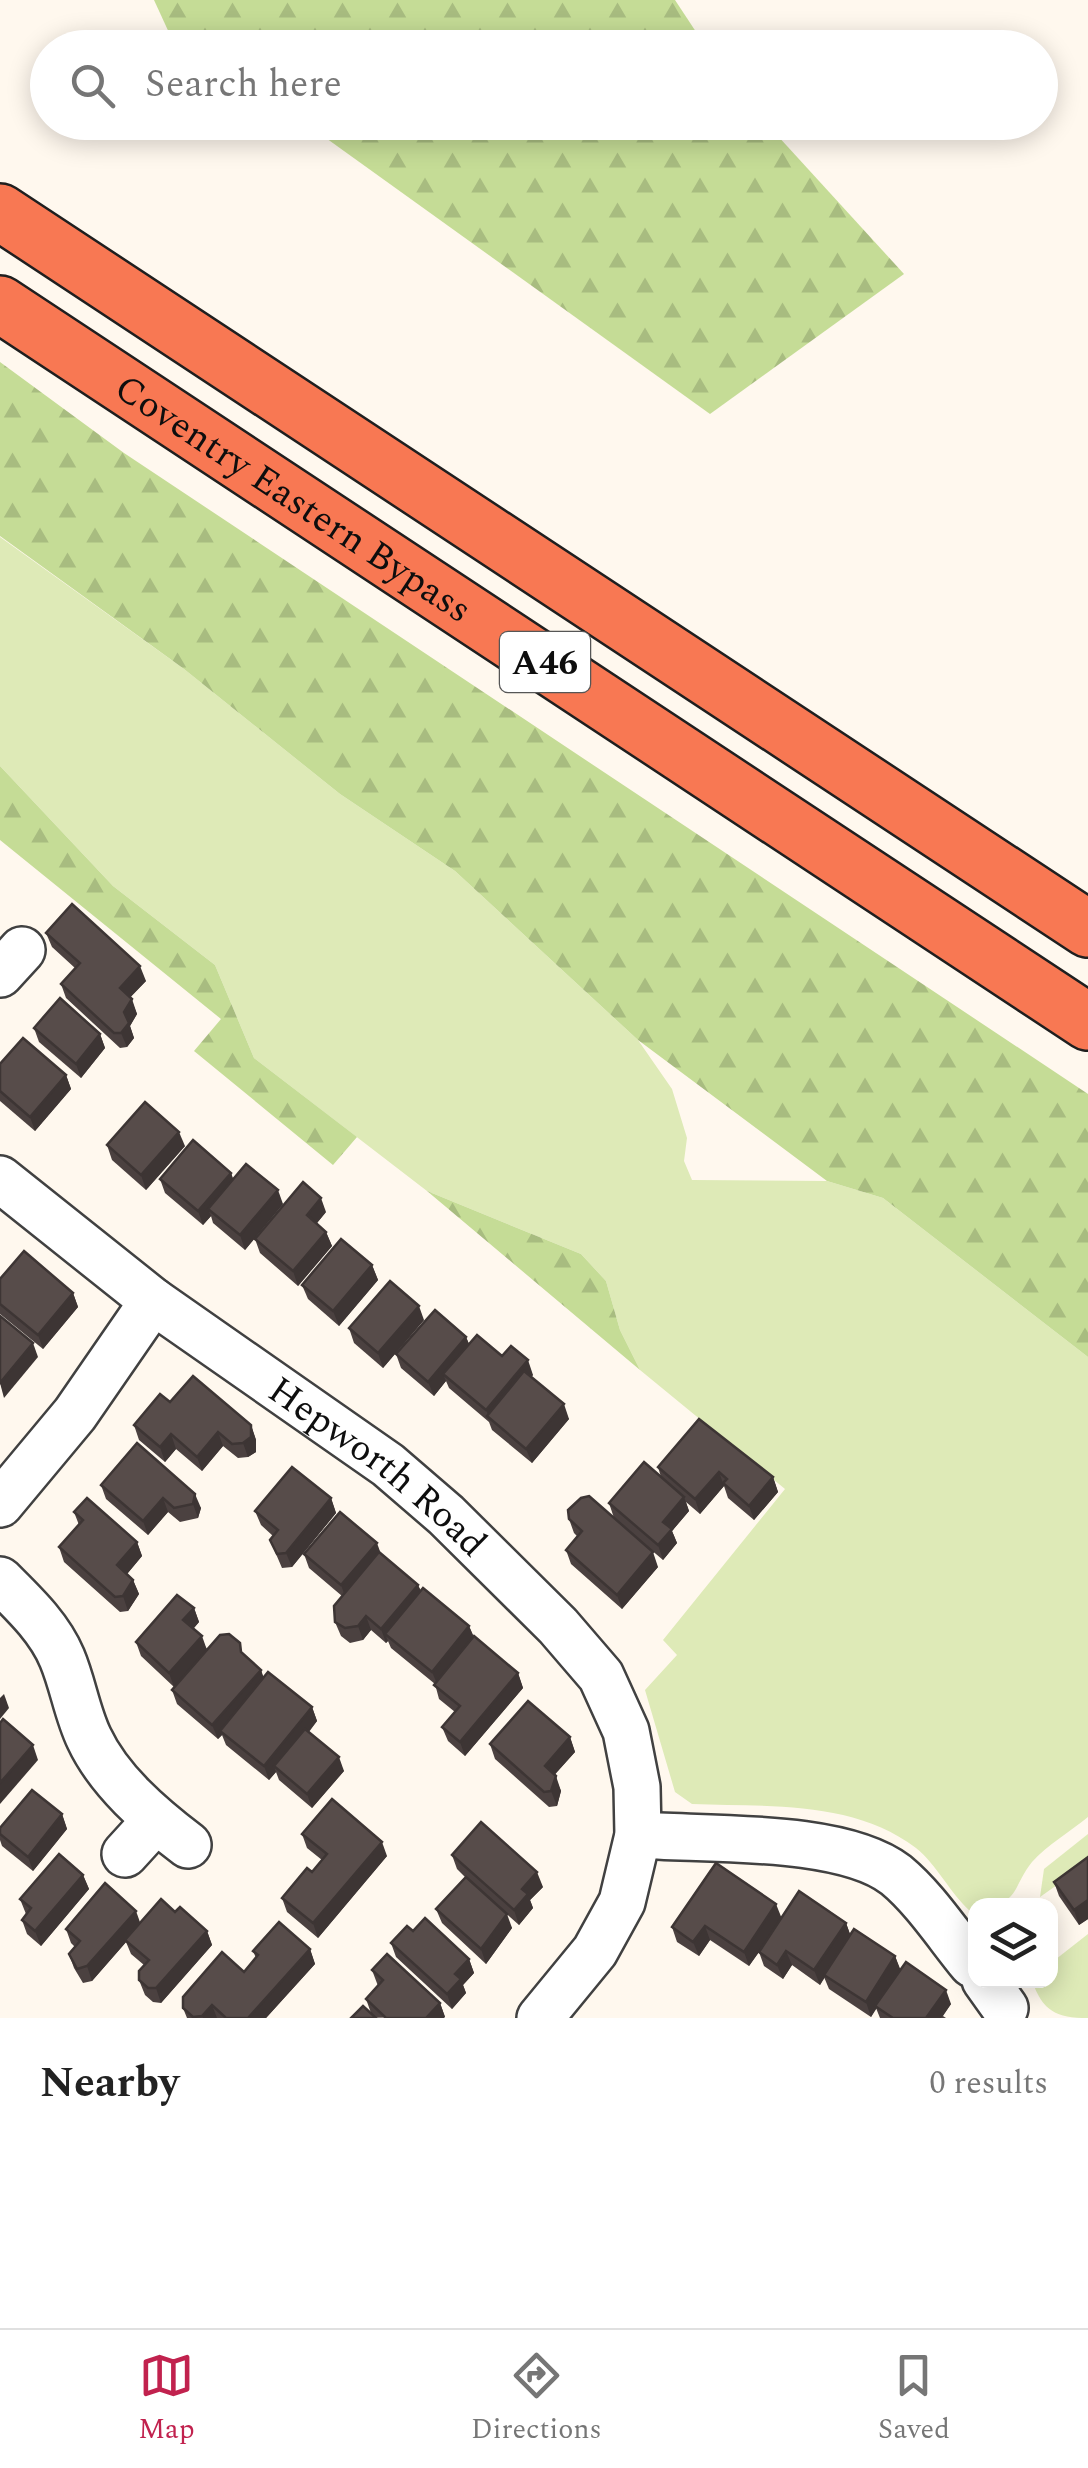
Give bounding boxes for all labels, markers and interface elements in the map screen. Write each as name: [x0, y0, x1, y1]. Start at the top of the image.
search box: [30, 30, 1058, 140]
text: Search here: [145, 56, 342, 114]
icon: search: [65, 58, 120, 113]
street label: Coventry Eastern Bypass: [102, 360, 483, 639]
road number: A46: [500, 632, 590, 692]
street label: Hepworth Road: [255, 1363, 500, 1572]
map controls: [968, 1898, 1058, 1988]
button: layers: [968, 1898, 1058, 1988]
text: Nearby: [40, 2052, 179, 2115]
text: 0 results: [929, 2059, 1048, 2108]
tab: Map: [138, 2348, 195, 2451]
tab: Directions: [471, 2348, 602, 2451]
tab: Saved: [878, 2348, 950, 2451]

